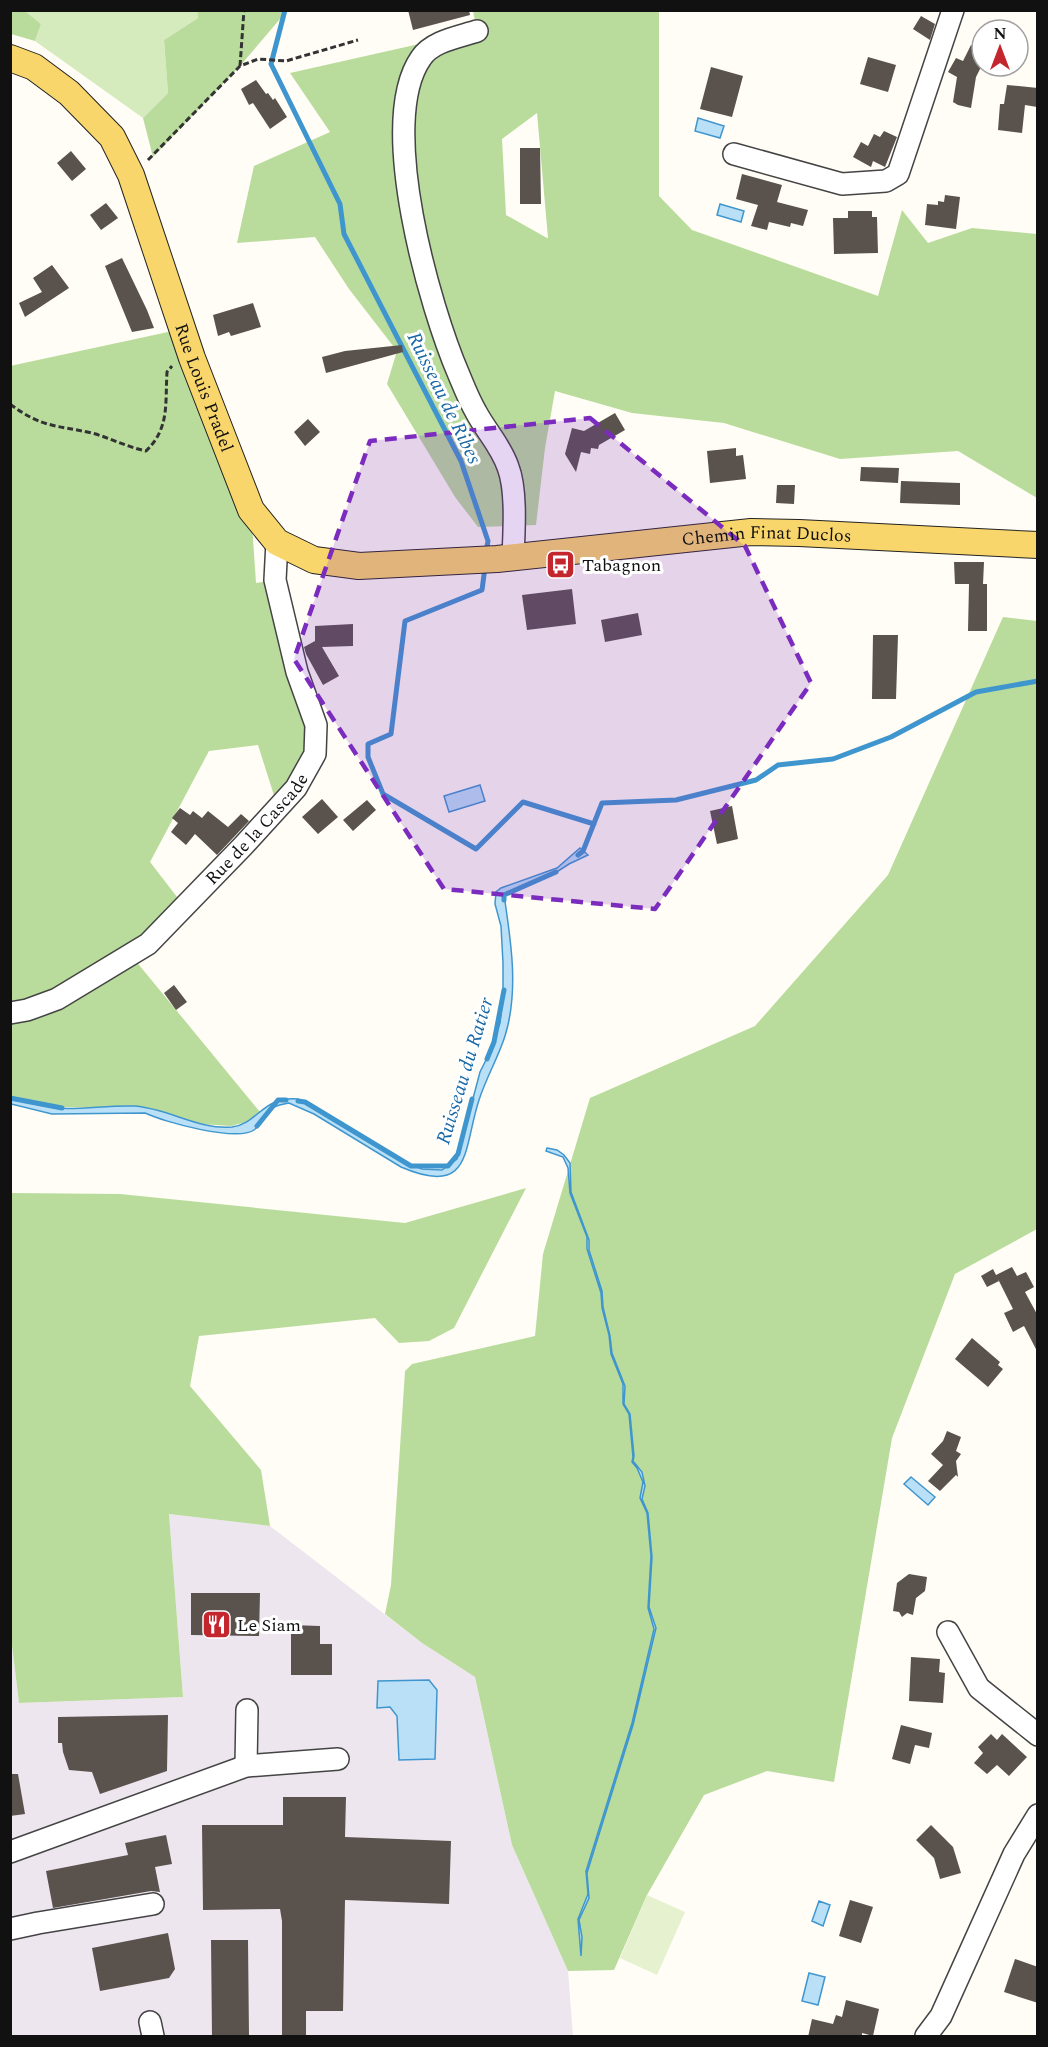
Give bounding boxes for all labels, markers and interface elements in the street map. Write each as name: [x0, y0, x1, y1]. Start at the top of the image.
north arrow: [970, 18, 1030, 78]
text: N: [993, 22, 1007, 46]
street label: Rue Louis Pradel: [168, 319, 241, 456]
water label: Ruisseau de Ribes: [399, 327, 489, 469]
street label: Chemin Finat Duclos: [680, 518, 852, 553]
bus stop icon: Tabagnon: [545, 549, 577, 581]
place label: Tabagnon: [582, 552, 661, 579]
street label: Rue de la Cascade: [199, 768, 315, 891]
water label: Ruisseau du Ratier: [428, 993, 502, 1148]
restaurant icon: Le Siam: [200, 1609, 232, 1641]
place label: Le Siam: [237, 1612, 301, 1639]

